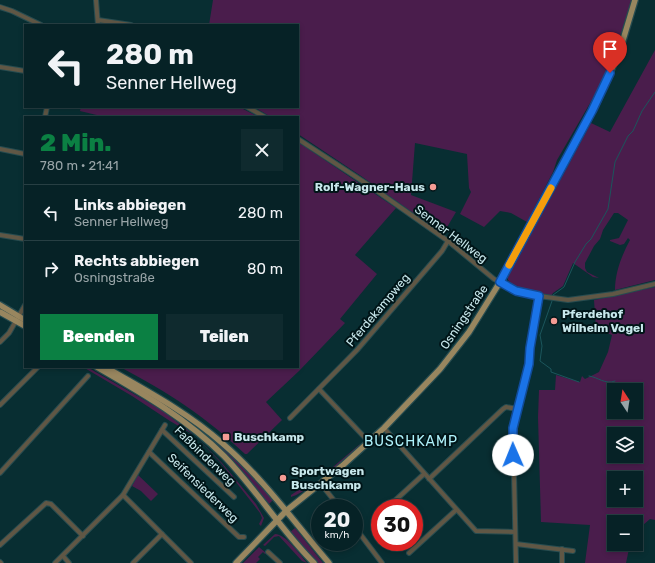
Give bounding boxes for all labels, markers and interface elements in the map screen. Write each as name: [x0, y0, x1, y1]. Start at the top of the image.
pin: [593, 32, 627, 73]
text: 280 m: [106, 38, 194, 71]
icon: arrive: [599, 38, 621, 60]
icon: left: [40, 40, 92, 92]
text: Senner Hellweg: [106, 72, 237, 94]
text: 2 Min.: [40, 129, 112, 157]
button: close: [241, 129, 283, 171]
text: 780 m · 21:41: [40, 158, 119, 173]
place label: Rolf-Wagner-Haus: [315, 180, 425, 194]
marker: Rolf-Wagner-Haus: [428, 182, 438, 192]
text: Links abbiegen: [74, 196, 186, 214]
icon: left: [40, 202, 62, 224]
street label: Senner Hellweg: [412, 202, 490, 266]
text: 280 m: [238, 204, 283, 222]
text: Senner Hellweg: [74, 214, 168, 229]
text: Rechts abbiegen: [74, 252, 199, 270]
icon: right: [40, 258, 62, 280]
text: 80 m: [247, 260, 283, 278]
text: Osningstraße: [74, 270, 155, 285]
street label: Pferdekampweg: [343, 271, 413, 349]
street label: Osningstraße: [437, 282, 491, 352]
place label: Pferdehof Wilhelm Vogel: [562, 307, 644, 335]
button: Beenden: [40, 314, 158, 360]
button: Teilen: [166, 314, 283, 360]
marker: Pferdehof Wilhelm Vogel: [549, 316, 559, 326]
north arrow: [607, 383, 643, 419]
map controls: [607, 383, 643, 551]
street label: Faßbinderweg: [172, 423, 238, 489]
button: layers: [607, 427, 643, 463]
place label: Buschkamp: [234, 430, 305, 444]
marker: Buschkamp: [221, 432, 231, 442]
district label: BUSCHKAMP: [364, 433, 458, 450]
position arrow: [492, 434, 534, 476]
street label: Seifensiederweg: [165, 451, 241, 525]
place label: Sportwagen Buschkamp: [291, 464, 365, 492]
button: +: [607, 471, 643, 507]
marker: Sportwagen Buschkamp: [278, 473, 288, 483]
speed limit sign: 30: [371, 499, 423, 551]
text: 20: [324, 508, 350, 532]
button: −: [607, 515, 643, 551]
text: km/h: [325, 529, 349, 541]

